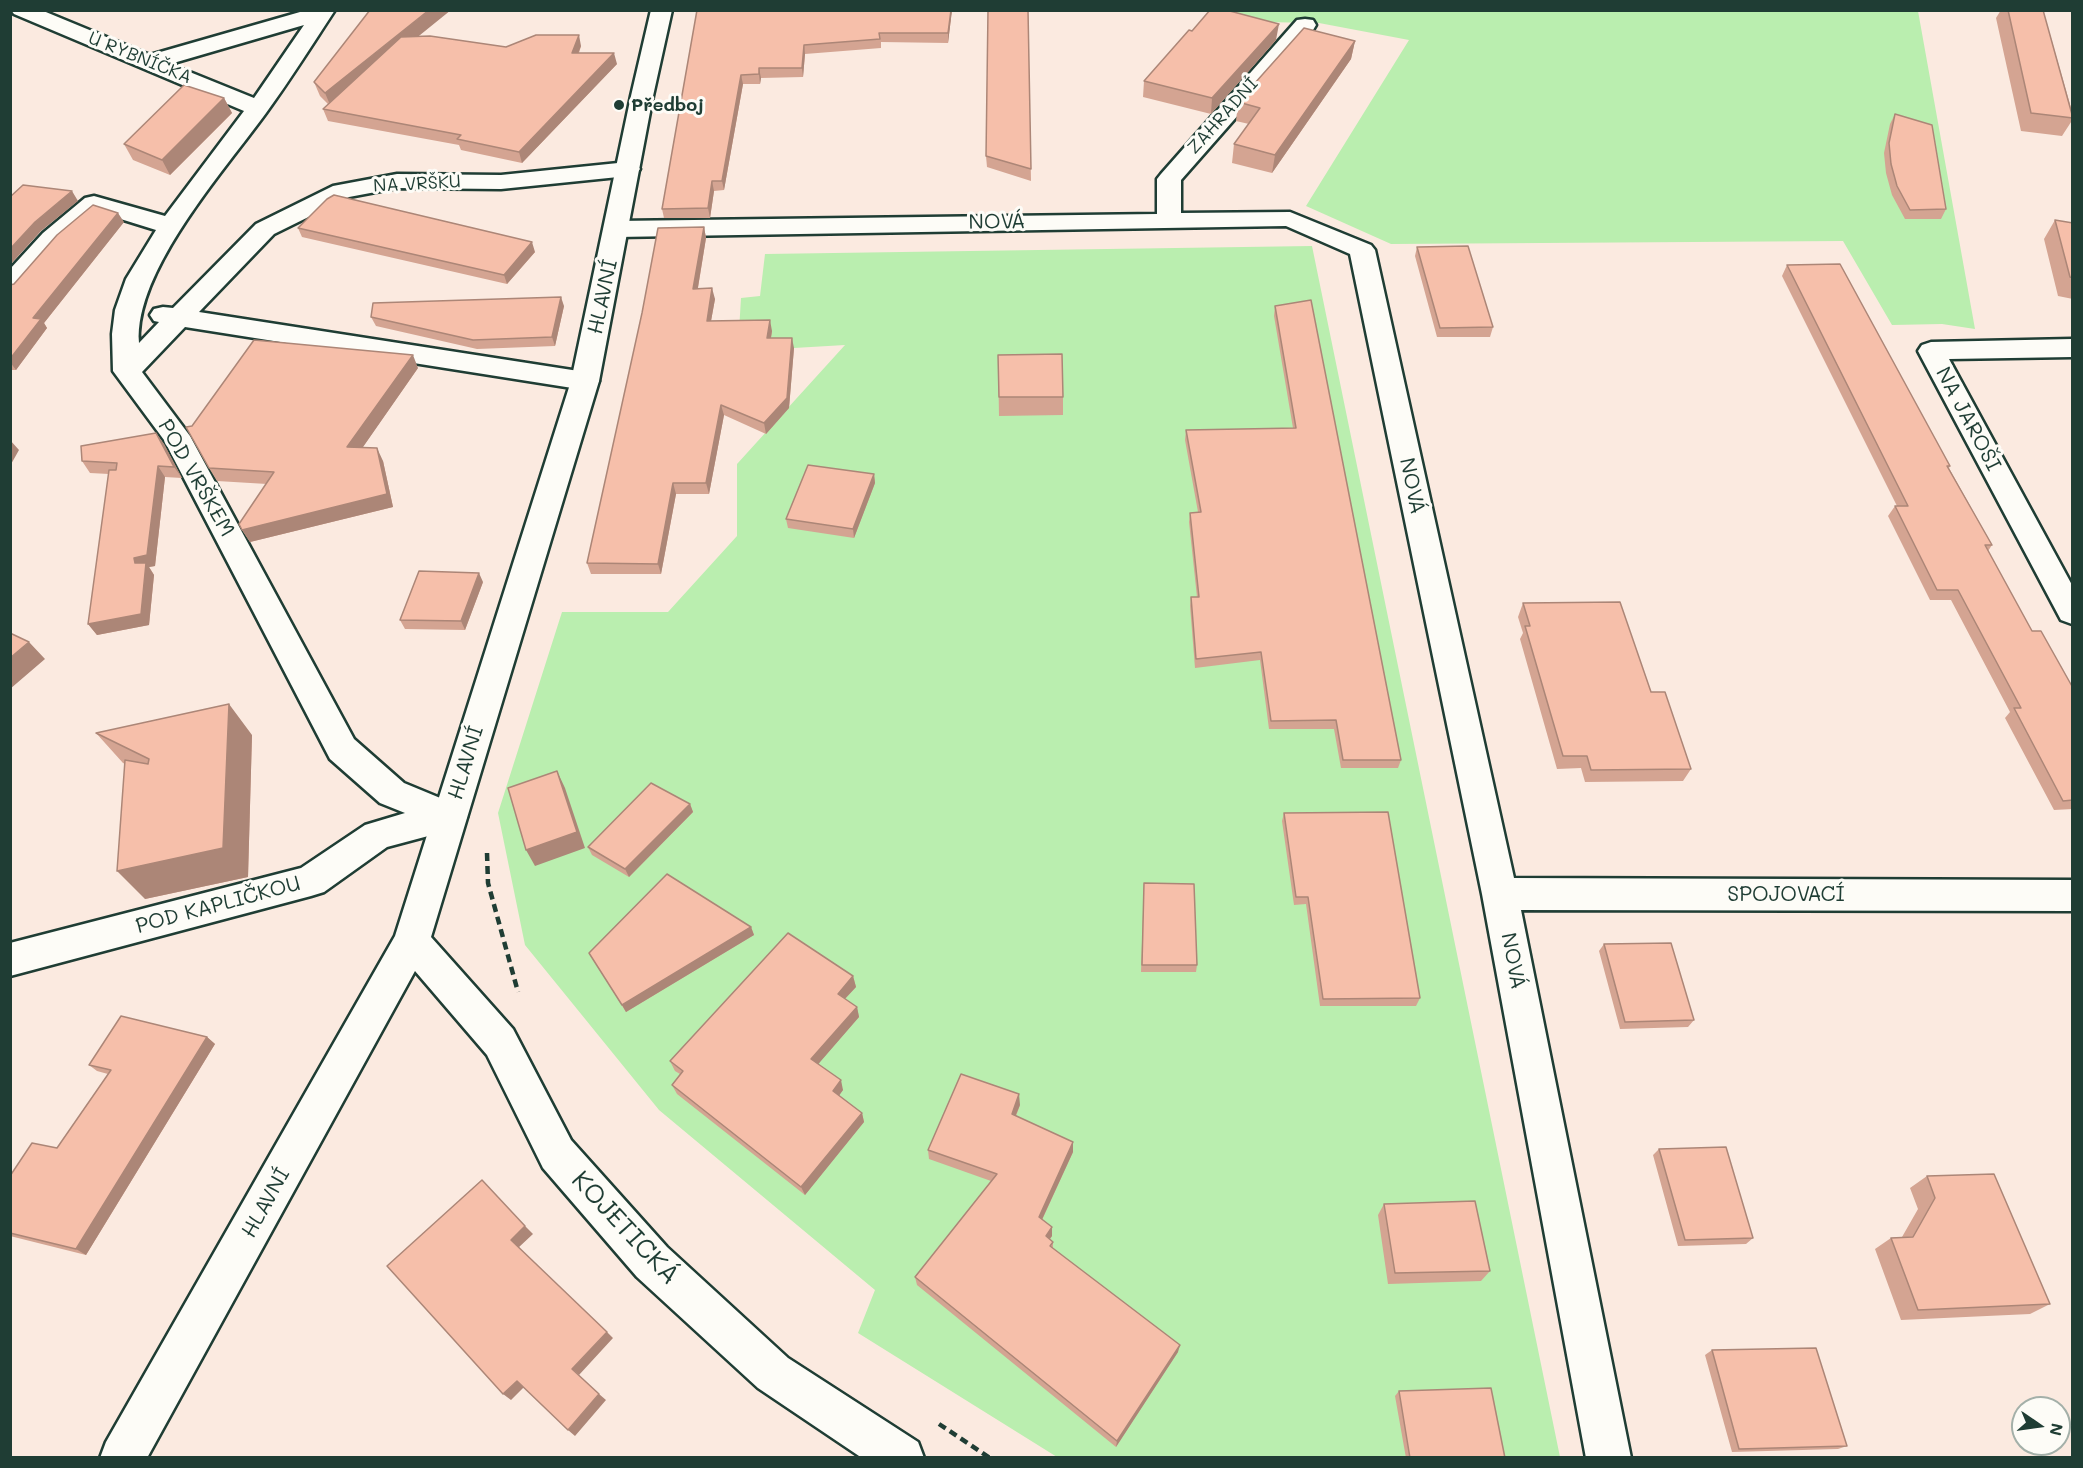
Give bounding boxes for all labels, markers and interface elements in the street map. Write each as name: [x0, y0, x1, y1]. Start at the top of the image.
street label: U RYBNÍČKA: [85, 27, 195, 89]
street label: ZAHRADNÍ: [1183, 73, 1263, 159]
place label: Předboj: [631, 94, 704, 116]
marker: Předboj: [612, 98, 626, 112]
street label: NA VRŠKU: [373, 171, 461, 197]
street label: NOVÁ: [968, 209, 1026, 235]
street label: HLAVNÍ: [583, 257, 623, 337]
street label: NA JAROŠI: [1930, 363, 2006, 475]
street label: POD VRŠKEM: [152, 415, 240, 541]
street label: NOVÁ: [1394, 455, 1430, 517]
street label: HLAVNÍ: [443, 723, 489, 803]
street label: POD KAPLIČKOU: [133, 871, 303, 939]
street label: SPOJOVACÍ: [1727, 882, 1845, 908]
street label: NOVÁ: [1495, 931, 1531, 991]
street label: HLAVNÍ: [237, 1164, 295, 1242]
street label: KOJETICKÁ: [565, 1165, 685, 1291]
north arrow: [2011, 1396, 2071, 1456]
text: N: [2045, 1421, 2069, 1438]

